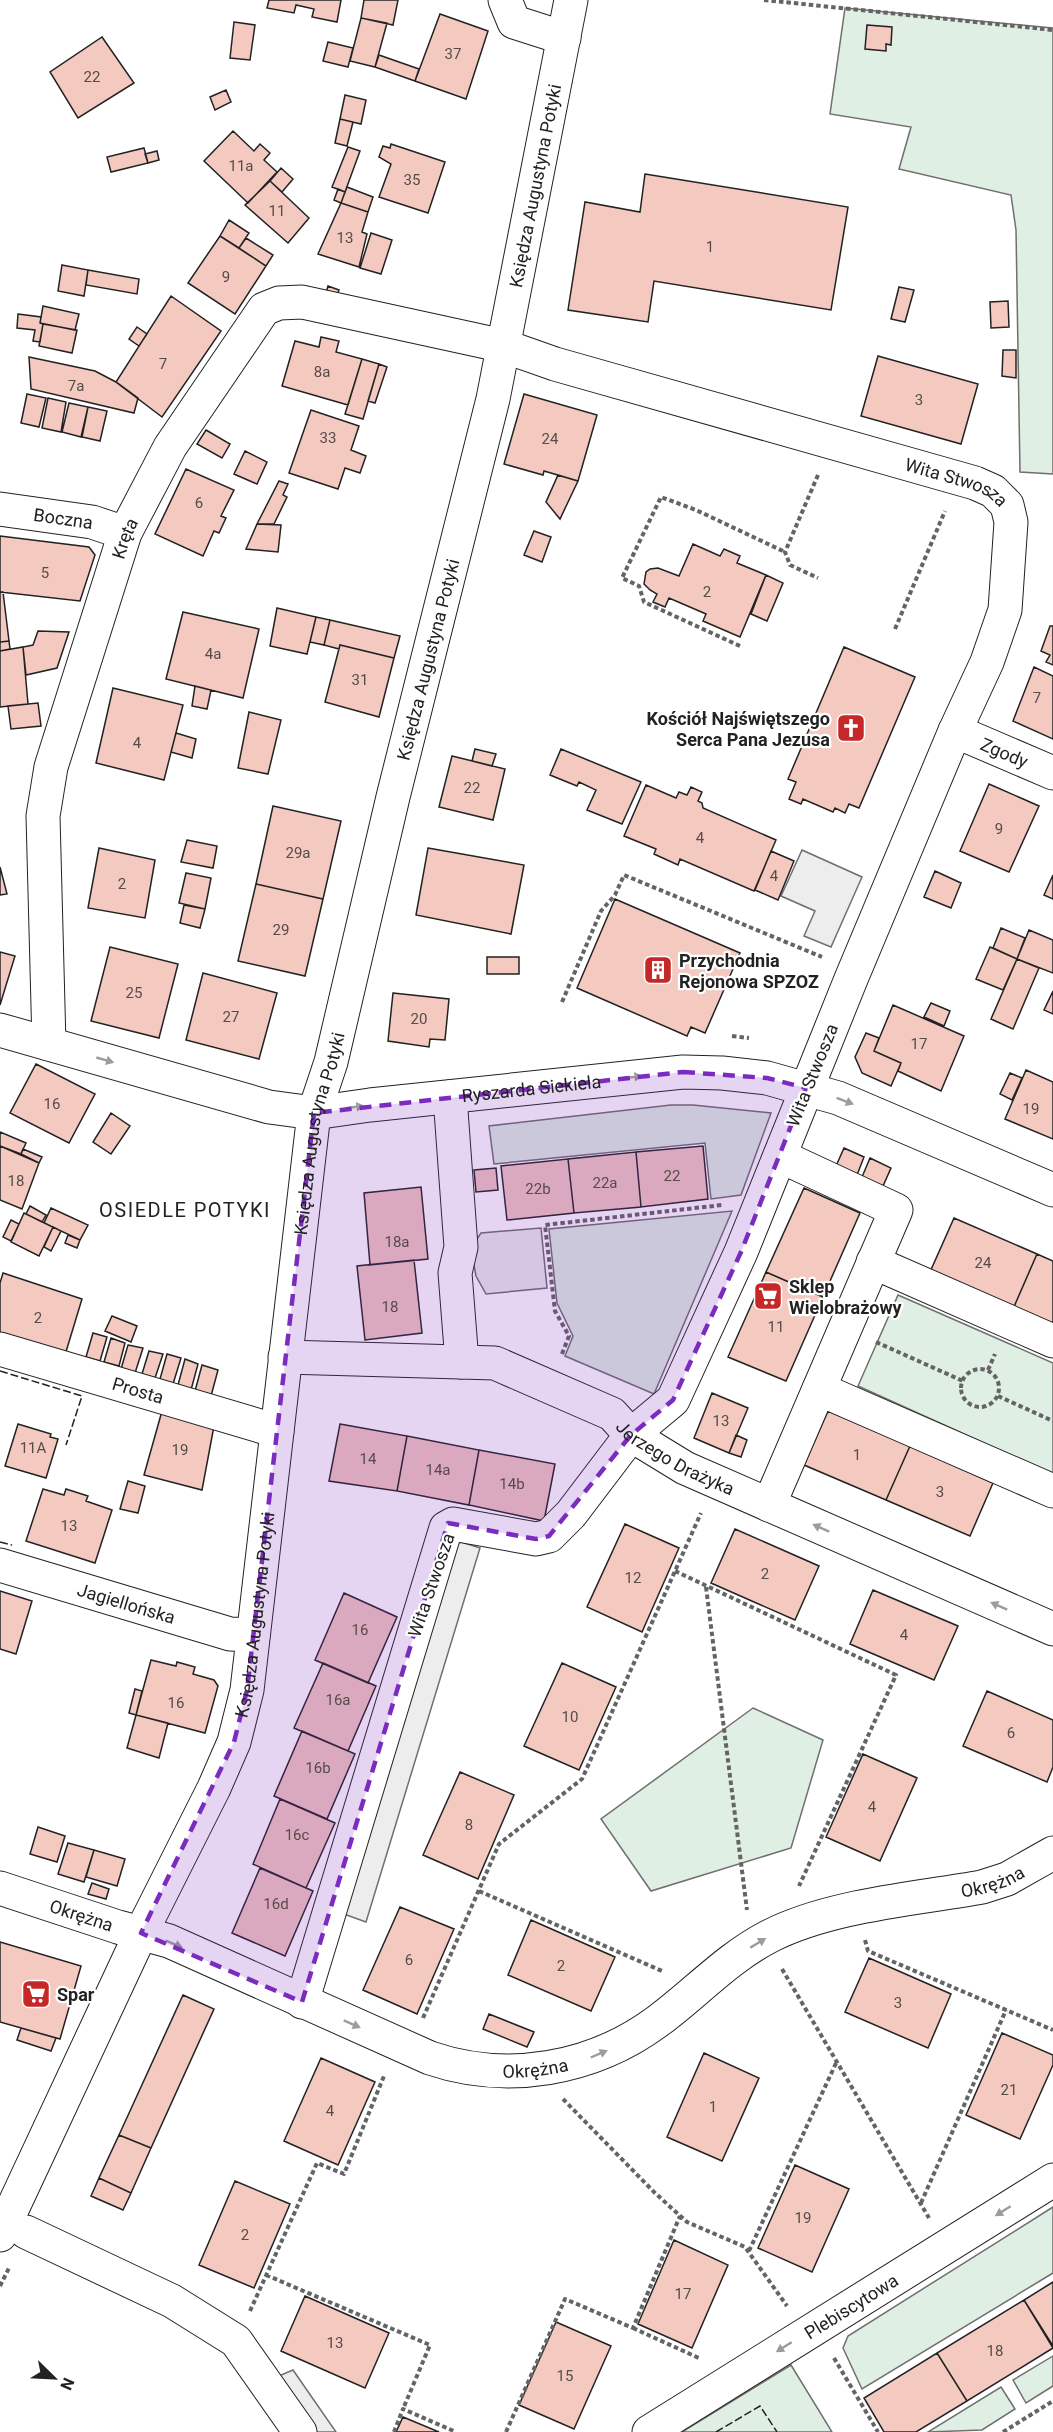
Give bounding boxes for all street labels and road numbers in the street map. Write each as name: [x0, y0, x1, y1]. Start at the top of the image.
street label: Księdza Augustyna Potyki: [505, 82, 565, 289]
street label: Wita Stwosza: [903, 453, 1012, 510]
street label: Boczna: [32, 503, 94, 533]
street label: Kręta: [107, 514, 142, 561]
street label: Księdza Augustyna Potyki: [392, 557, 463, 762]
street label: Zgody: [978, 733, 1032, 772]
street label: Wita Stwosza: [782, 1021, 842, 1129]
street label: Księdza Augustyna Potyki: [289, 1030, 348, 1236]
street label: Ryszarda Siekiela: [461, 1070, 602, 1106]
street label: Prosta: [110, 1372, 166, 1407]
street label: Jerzego Drażyka: [612, 1416, 738, 1499]
street label: Księdza Augustyna Potyki: [230, 1511, 278, 1720]
street label: Wita Stwosza: [403, 1530, 459, 1640]
street label: Jagiellońska: [75, 1578, 178, 1627]
street label: Okrężna: [959, 1861, 1028, 1901]
street label: Okrężna: [47, 1895, 116, 1935]
street label: Okrężna: [503, 2053, 570, 2081]
street label: Plebiscytowa: [800, 2269, 902, 2343]

